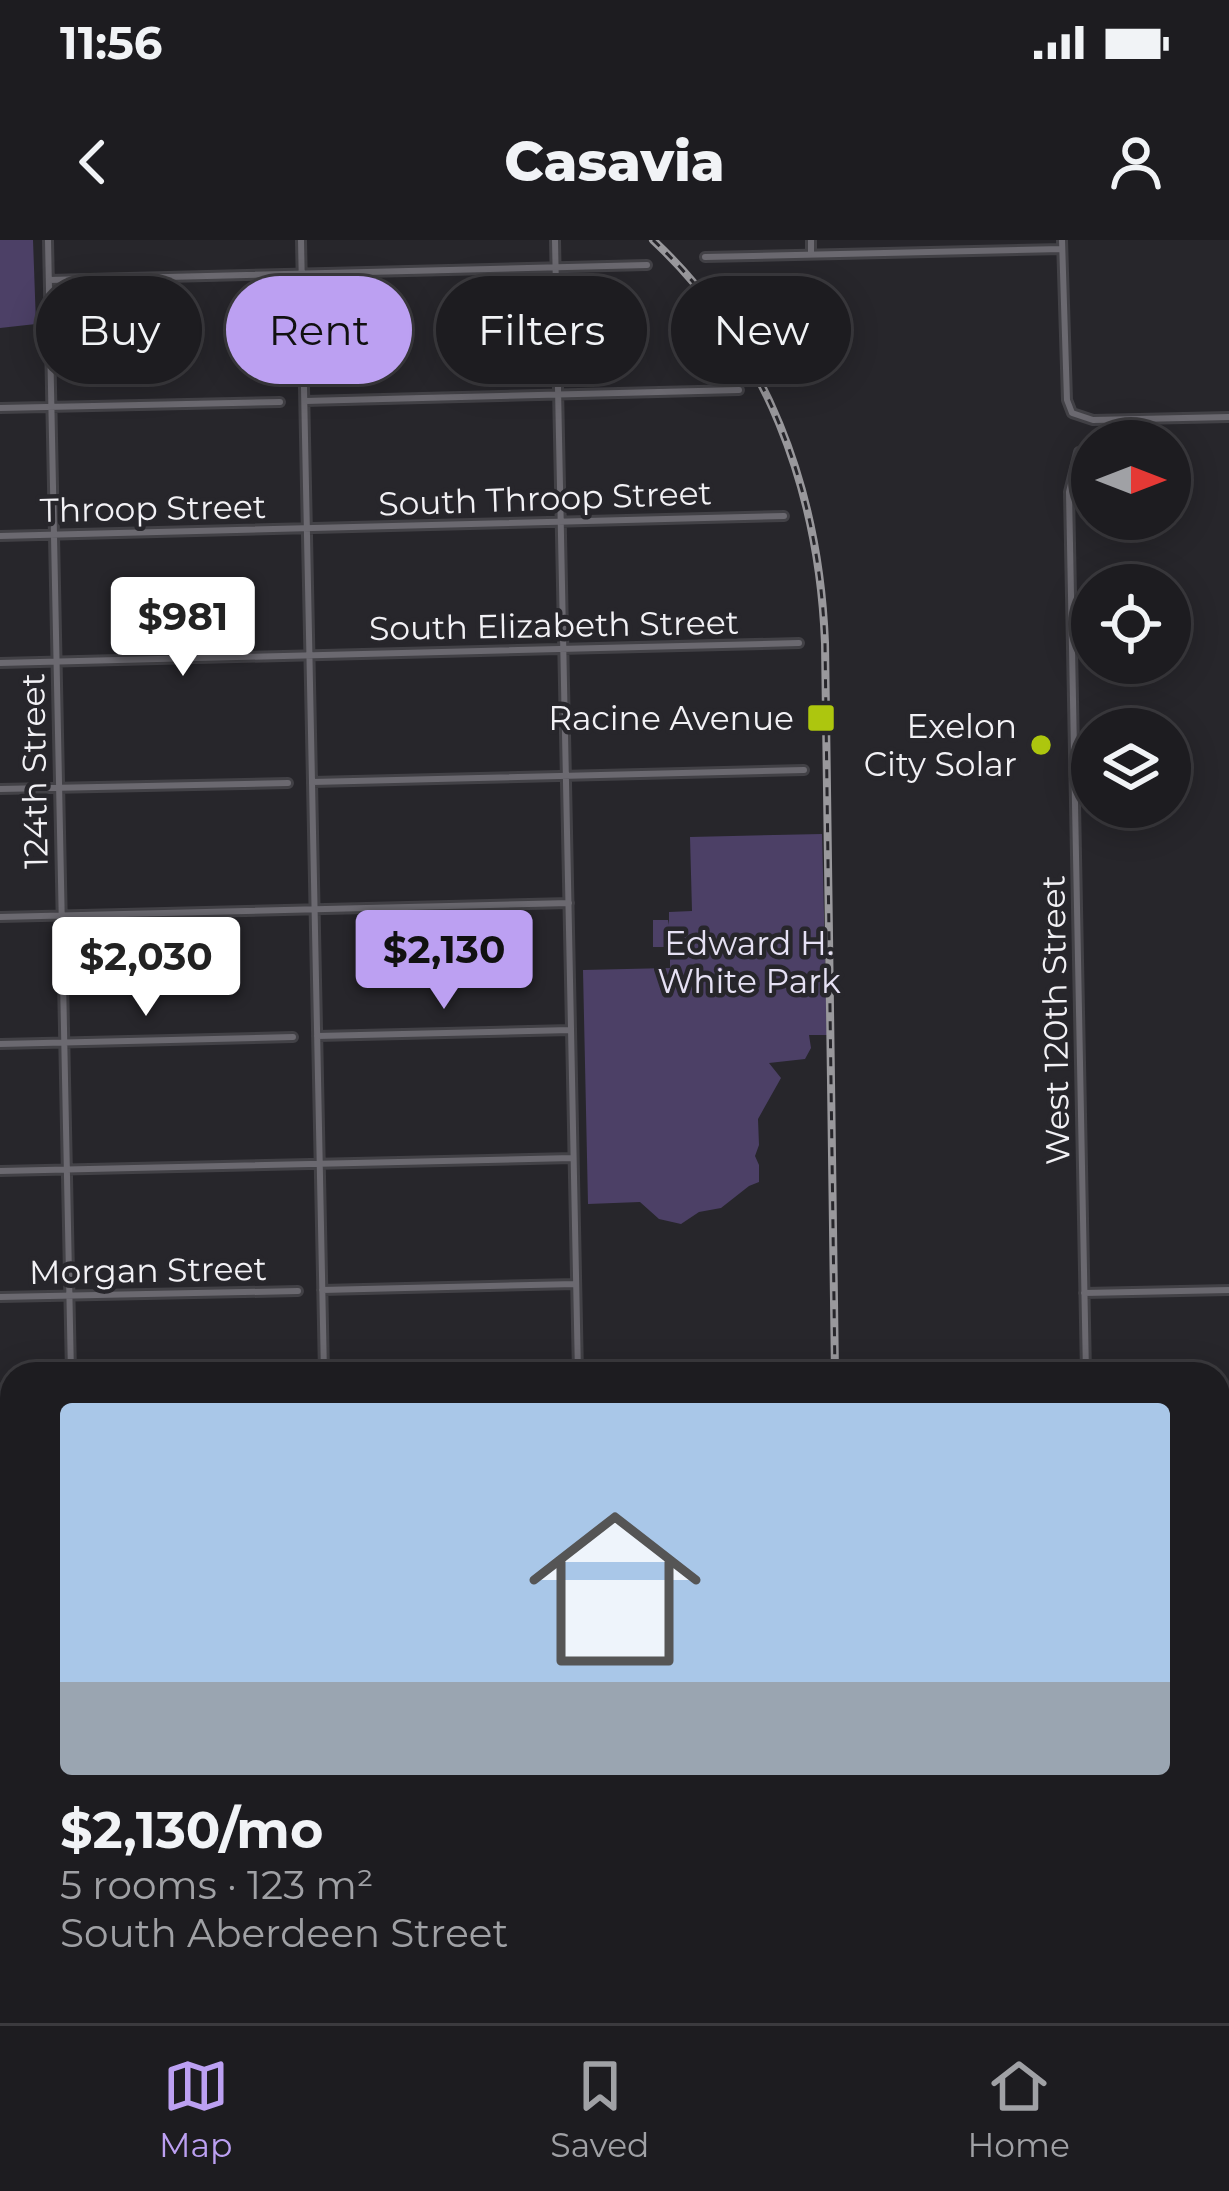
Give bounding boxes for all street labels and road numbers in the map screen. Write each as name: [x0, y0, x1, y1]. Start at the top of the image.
street label: South Throop Street: [378, 472, 712, 524]
street label: Throop Street: [40, 486, 266, 530]
street label: South Elizabeth Street: [369, 602, 739, 648]
street label: 124th Street: [12, 673, 56, 869]
street label: West 120th Street: [1032, 875, 1078, 1165]
street label: Morgan Street: [29, 1248, 267, 1292]

